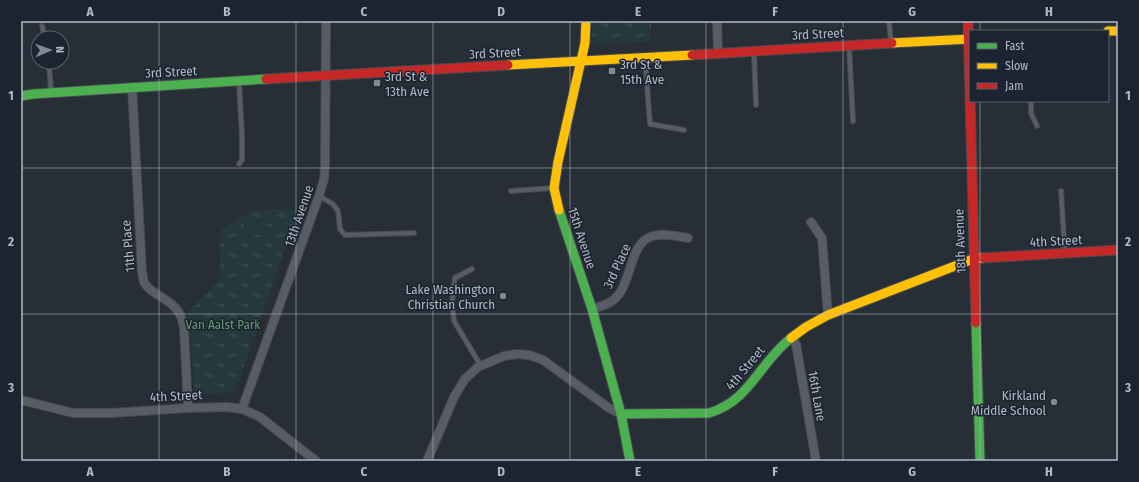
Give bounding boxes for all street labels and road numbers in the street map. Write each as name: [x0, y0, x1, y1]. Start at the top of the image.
street label: 3rd Street: [792, 25, 845, 43]
street label: 3rd Street: [469, 44, 522, 62]
street label: 3rd Street: [145, 63, 198, 81]
street label: 13th Avenue: [281, 183, 317, 249]
street label: 15th Avenue: [565, 205, 599, 271]
street label: 18th Avenue: [951, 208, 969, 274]
street label: 11th Place: [118, 219, 138, 273]
street label: 4th Street: [1029, 232, 1083, 250]
street label: 3rd Place: [600, 241, 634, 291]
street label: 4th Street: [722, 343, 768, 393]
street label: 16th Lane: [805, 370, 829, 422]
street label: 4th Street: [149, 387, 203, 405]

